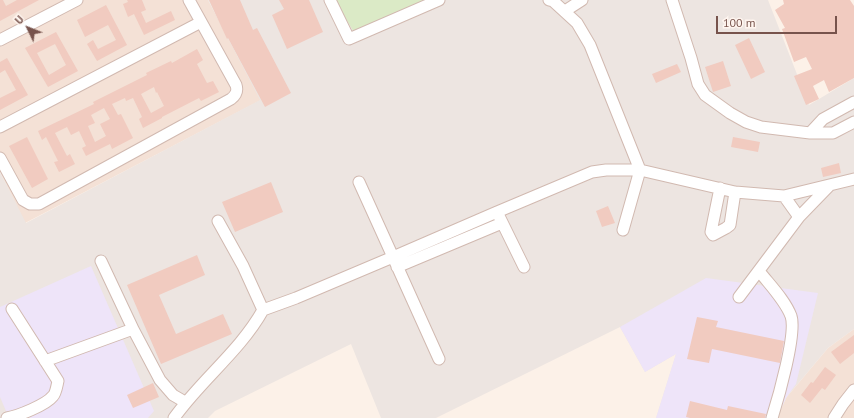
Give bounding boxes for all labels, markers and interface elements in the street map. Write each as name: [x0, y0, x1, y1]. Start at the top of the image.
north arrow: [8, 8, 48, 48]
scale bar: [718, 8, 839, 34]
text: U: [12, 13, 27, 27]
text: 100 m: [723, 15, 756, 30]

